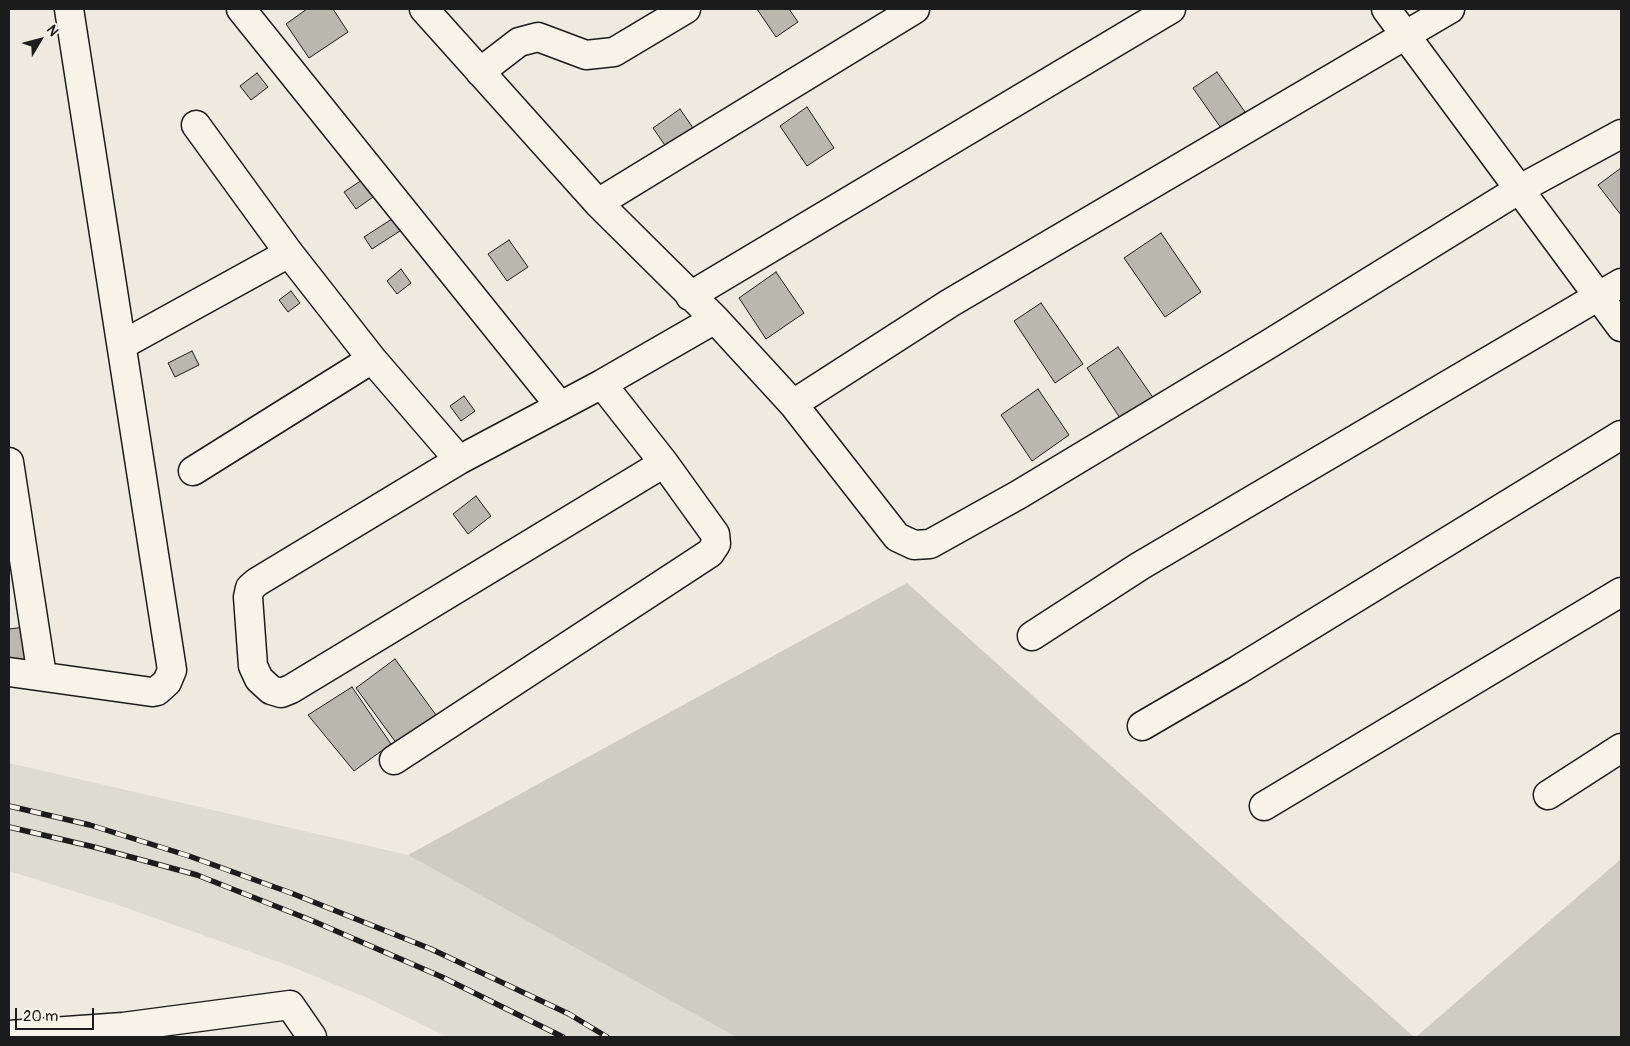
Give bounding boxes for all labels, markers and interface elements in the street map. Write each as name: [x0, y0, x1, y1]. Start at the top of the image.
north arrow: [15, 15, 65, 65]
text: N: [43, 22, 62, 40]
scale bar: [18, 998, 96, 1030]
text: 20 m: [23, 1007, 58, 1026]

